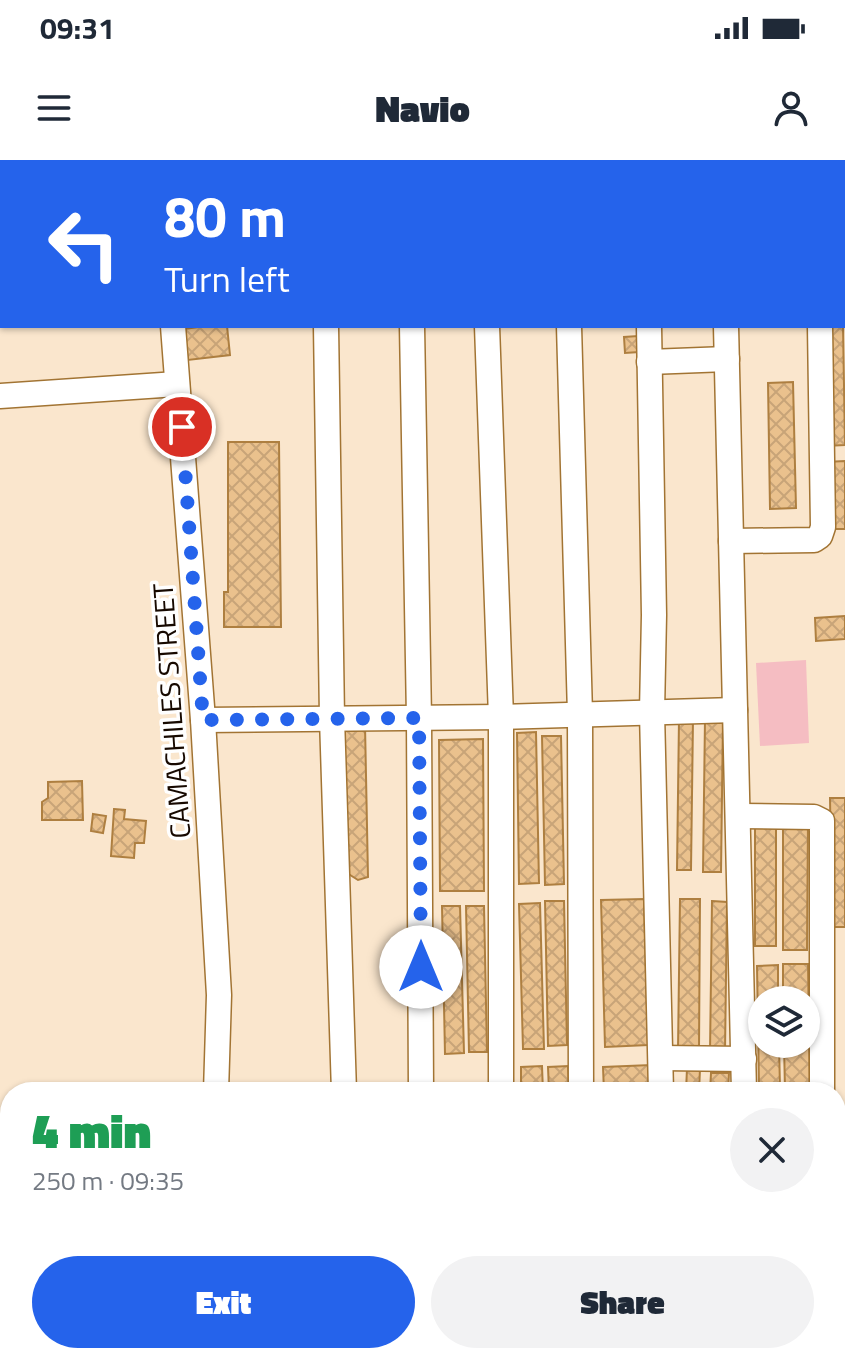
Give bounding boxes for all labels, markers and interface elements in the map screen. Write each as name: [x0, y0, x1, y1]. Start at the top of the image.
text: 09:31: [40, 5, 115, 51]
text: Navio: [375, 81, 470, 136]
icon: menu: [32, 86, 76, 130]
icon: person: [769, 86, 813, 130]
text: 80 m: [164, 174, 286, 259]
icon: left: [32, 192, 136, 296]
text: Turn left: [164, 251, 290, 306]
pin: [148, 393, 216, 461]
icon: arrive: [160, 405, 204, 449]
street label: CAMACHILES STREET: [141, 582, 201, 840]
position arrow: [379, 925, 463, 1009]
map controls: [748, 986, 820, 1058]
button: layers: [748, 986, 820, 1058]
text: 4 min: [32, 1094, 151, 1167]
button: close: [730, 1108, 814, 1192]
text: 250 m · 09:35: [32, 1161, 184, 1200]
button: Exit: [32, 1256, 415, 1348]
button: Share: [431, 1256, 814, 1348]

